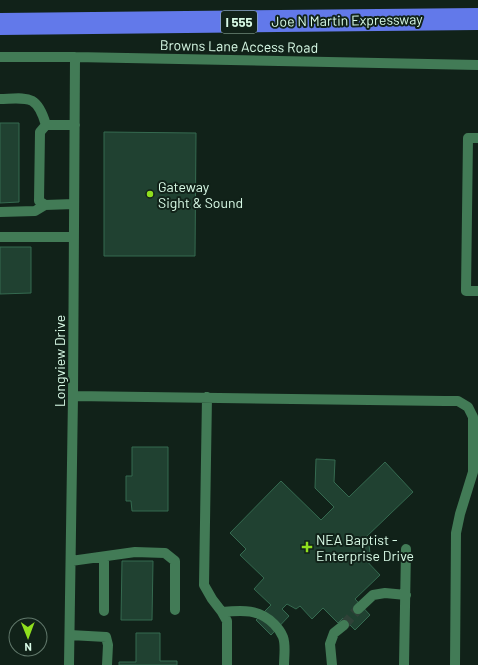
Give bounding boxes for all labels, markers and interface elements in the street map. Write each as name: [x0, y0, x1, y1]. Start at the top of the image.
street label: Joe N Martin Expressway: [271, 10, 423, 30]
road number: I 555: [221, 11, 257, 33]
street label: Browns Lane Access Road: [160, 36, 318, 56]
place label: Gateway Sight & Sound: [158, 178, 243, 211]
marker: Gateway Sight & Sound: [145, 189, 155, 199]
street label: Longview Drive: [51, 315, 68, 407]
place label: NEA Baptist - Enterprise Drive: [316, 531, 414, 564]
marker: NEA Baptist - Enterprise Drive: [301, 541, 313, 553]
north arrow: [8, 617, 48, 657]
text: N: [24, 641, 32, 654]

